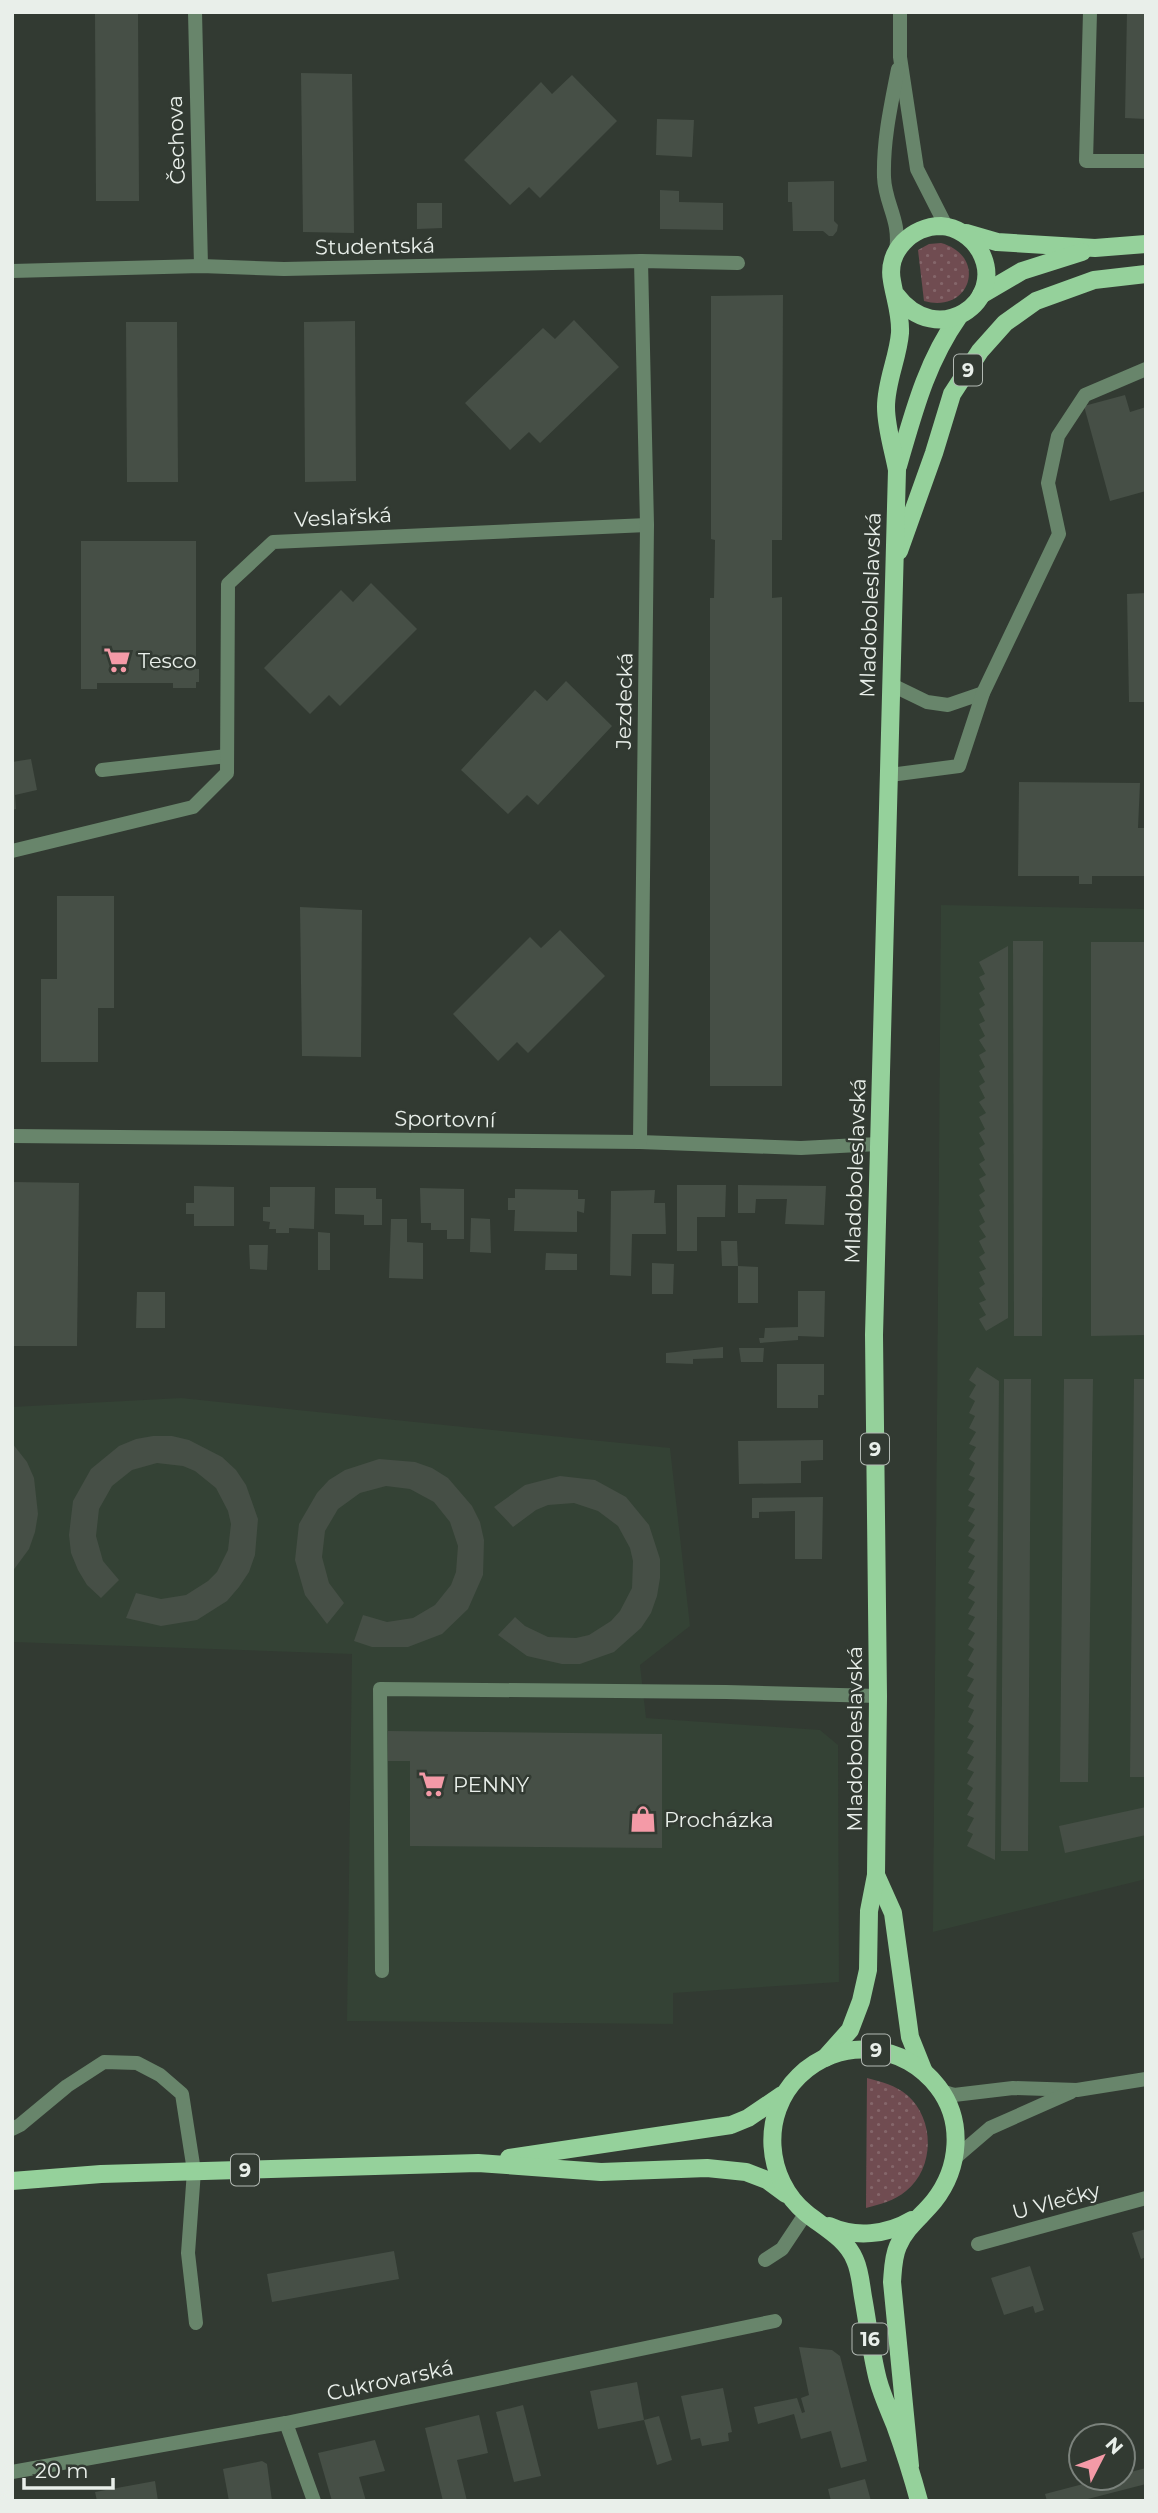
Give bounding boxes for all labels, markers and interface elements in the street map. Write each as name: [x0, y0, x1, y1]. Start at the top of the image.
street label: Čechova: [162, 95, 190, 185]
street label: Studentská: [315, 232, 435, 260]
road number: 9: [954, 354, 982, 386]
street label: Veslařská: [293, 502, 393, 532]
street label: Mladoboleslavská: [854, 512, 886, 698]
supermarket icon: Tesco: [102, 645, 132, 675]
place label: Tesco: [138, 648, 197, 673]
street label: Jezdecká: [611, 652, 637, 751]
street label: Mladoboleslavská: [839, 1078, 871, 1264]
street label: Sportovní: [394, 1106, 497, 1132]
road number: 9: [861, 1434, 889, 1464]
street label: Mladoboleslavská: [842, 1646, 867, 1832]
supermarket icon: PENNY: [417, 1769, 447, 1799]
place label: PENNY: [453, 1772, 530, 1797]
shop icon: Procházka: [628, 1804, 658, 1834]
place label: Procházka: [664, 1807, 774, 1832]
road number: 9: [862, 2034, 890, 2066]
road number: 9: [231, 2154, 259, 2186]
street label: U Vlečky: [1009, 2177, 1103, 2225]
road number: 16: [852, 2324, 888, 2354]
street label: Cukrovarská: [324, 2354, 456, 2406]
north arrow: [1067, 2422, 1137, 2492]
text: N: [1101, 2433, 1128, 2459]
scale bar: [24, 2446, 114, 2490]
text: 20 m: [35, 2458, 89, 2483]

